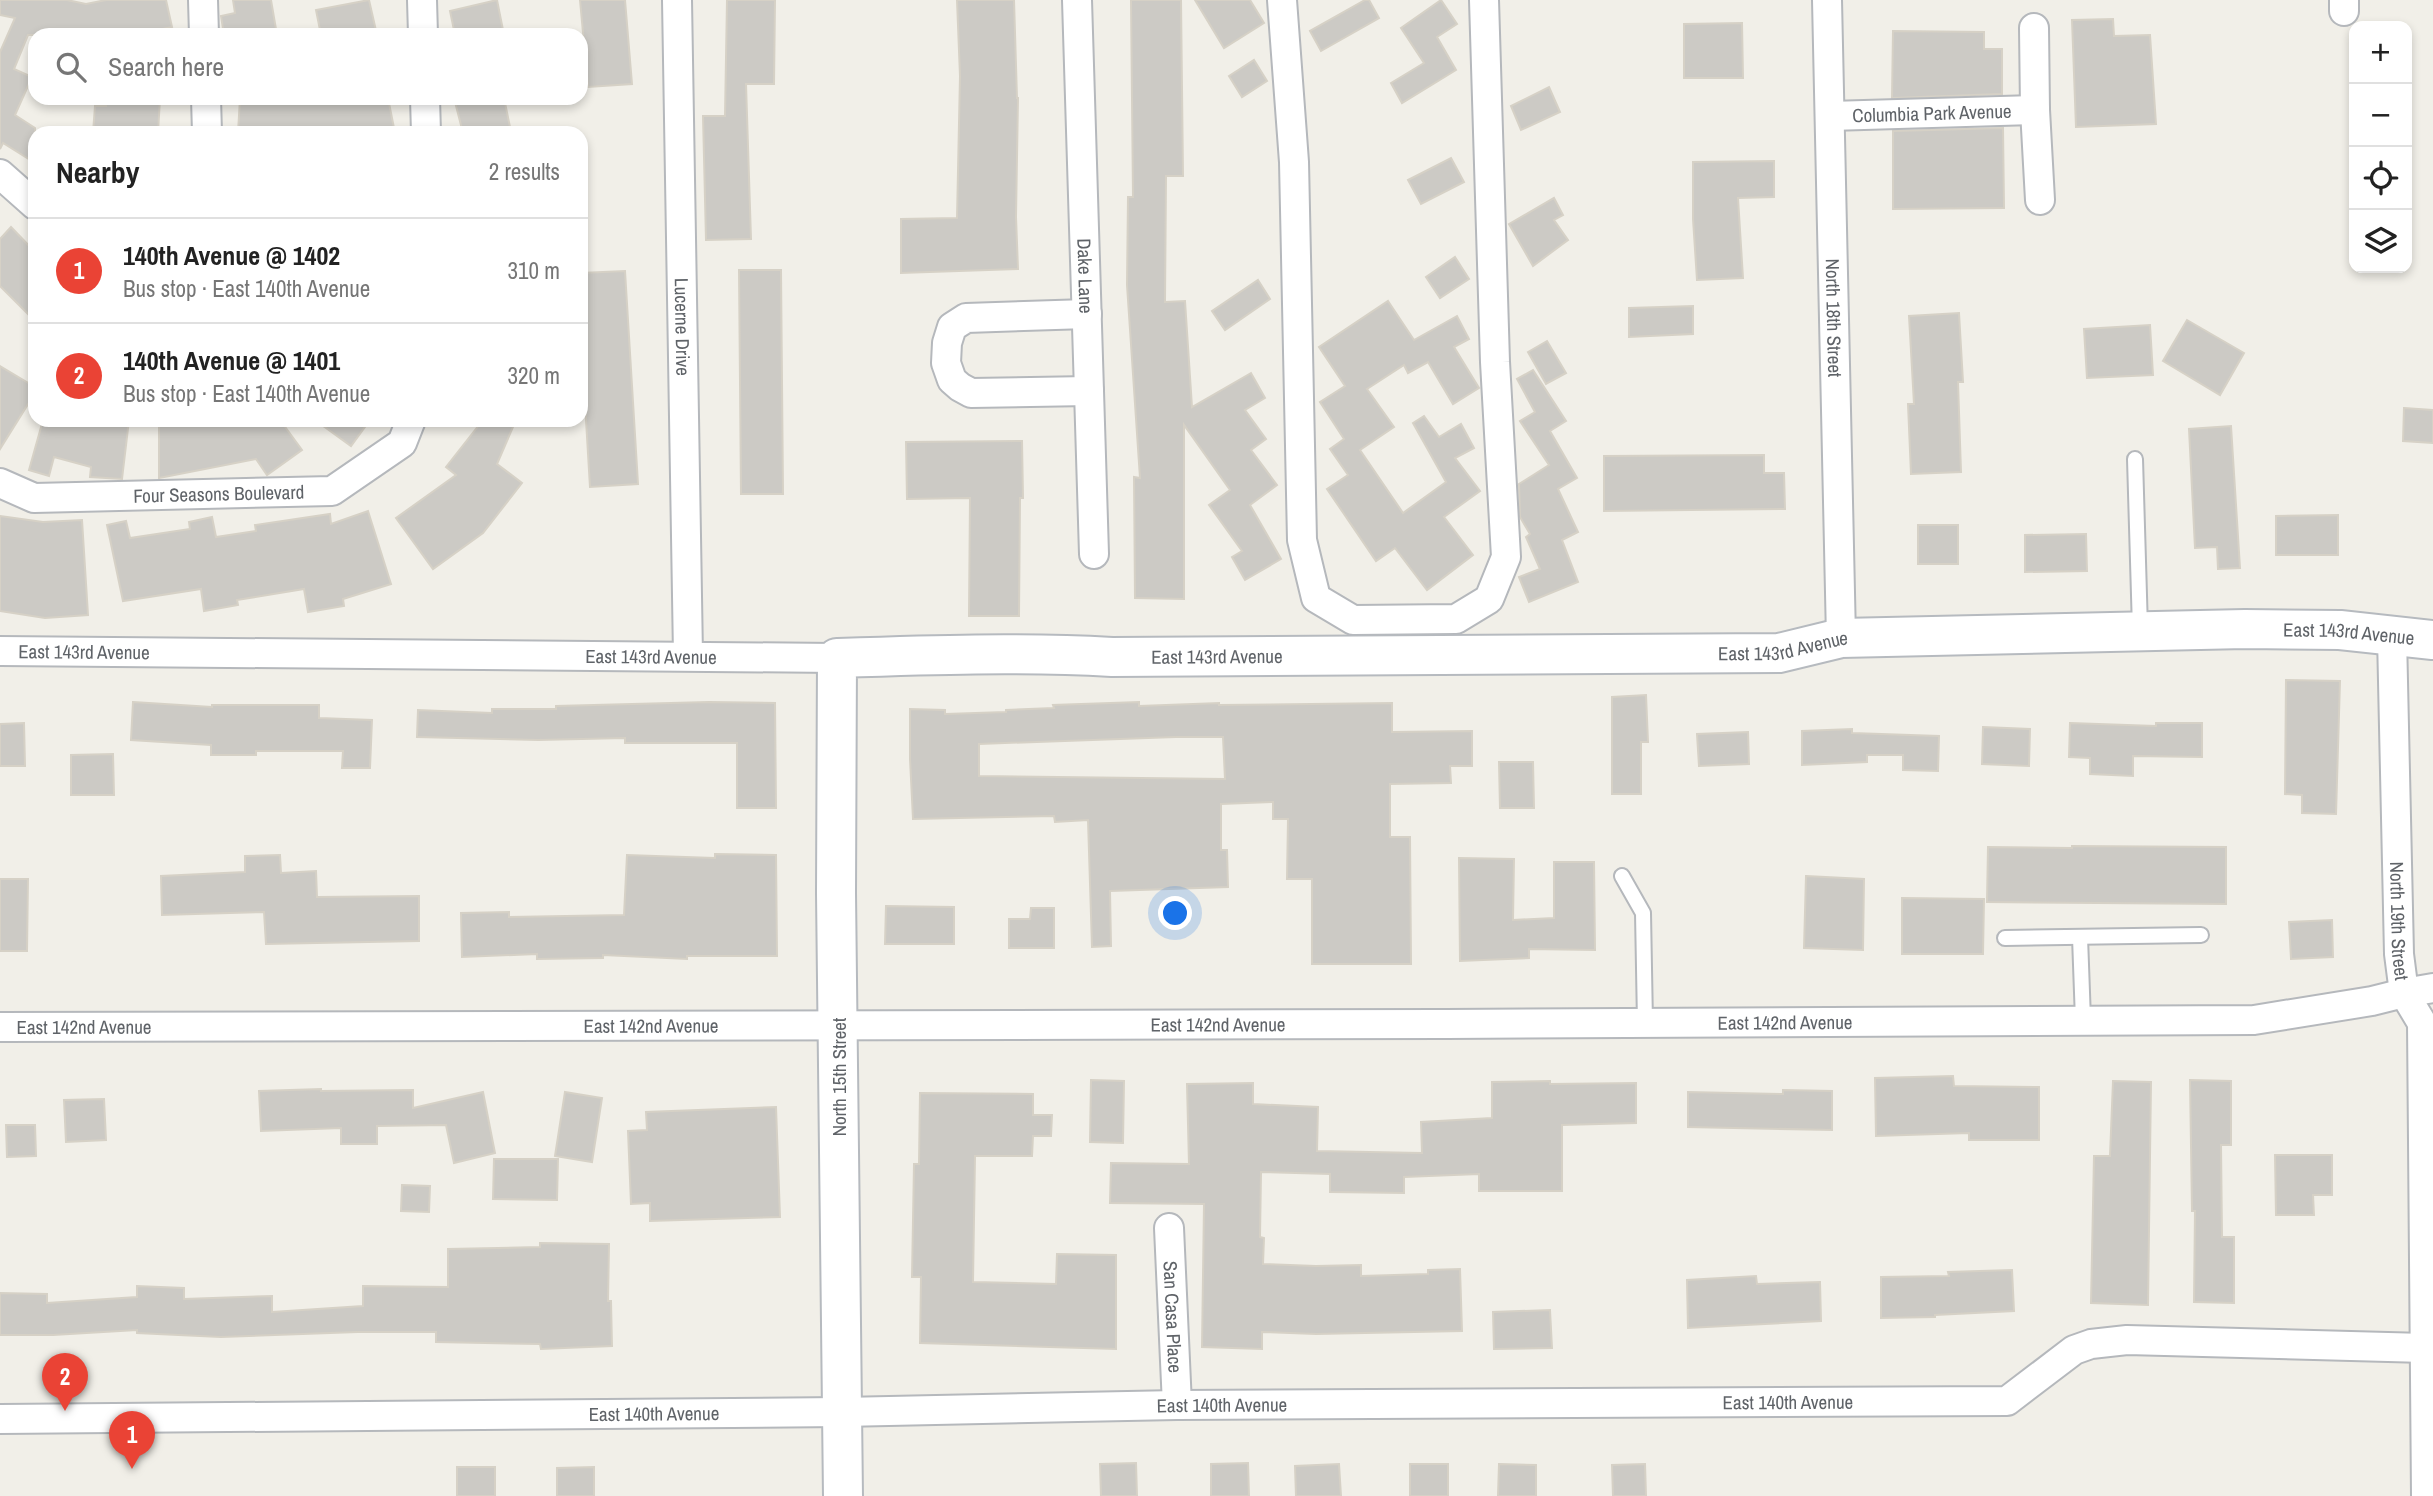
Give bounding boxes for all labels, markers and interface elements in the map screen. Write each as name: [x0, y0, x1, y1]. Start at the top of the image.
map controls: [2349, 21, 2412, 273]
button: +: [2349, 21, 2412, 84]
search box: [28, 28, 588, 105]
icon: search: [52, 48, 90, 86]
text: Search here: [108, 49, 224, 84]
button: −: [2349, 84, 2412, 147]
street label: Columbia Park Avenue: [1852, 98, 2012, 128]
button: locate: [2349, 147, 2412, 210]
text: Nearby: [56, 152, 139, 192]
text: 2 results: [489, 156, 560, 187]
button: layers: [2349, 210, 2412, 273]
text: 140th Avenue @ 1402: [123, 238, 340, 273]
street label: Dake Lane: [1071, 238, 1100, 314]
text: 1: [74, 255, 84, 286]
text: 310 m: [508, 255, 560, 286]
street label: North 18th Street: [1820, 258, 1848, 378]
text: Bus stop · East 140th Avenue: [123, 273, 370, 304]
street label: Lucerne Drive: [669, 278, 696, 376]
text: 140th Avenue @ 1401: [123, 343, 340, 378]
text: 2: [74, 360, 84, 391]
text: 320 m: [508, 360, 560, 391]
text: Bus stop · East 140th Avenue: [123, 378, 370, 409]
street label: Four Seasons Boulevard: [133, 479, 305, 509]
street label: East 143rd Avenue: [2283, 616, 2416, 651]
street label: East 143rd Avenue: [1718, 625, 1848, 666]
street label: East 143rd Avenue: [18, 638, 150, 665]
street label: East 143rd Avenue: [585, 643, 717, 670]
street label: East 143rd Avenue: [1151, 643, 1283, 670]
street label: North 19th Street: [2384, 861, 2415, 982]
your location: [1158, 896, 1192, 930]
street label: East 142nd Avenue: [1717, 1009, 1853, 1036]
street label: East 142nd Avenue: [1150, 1011, 1286, 1038]
street label: East 142nd Avenue: [583, 1013, 719, 1039]
street label: East 142nd Avenue: [16, 1014, 152, 1040]
street label: North 15th Street: [826, 1017, 852, 1136]
street label: San Casa Place: [1158, 1260, 1189, 1373]
pin: 2: [42, 1353, 88, 1411]
street label: East 140th Avenue: [1722, 1389, 1853, 1415]
street label: East 140th Avenue: [1156, 1391, 1287, 1418]
street label: East 140th Avenue: [589, 1400, 719, 1427]
pin: 1: [109, 1411, 155, 1469]

